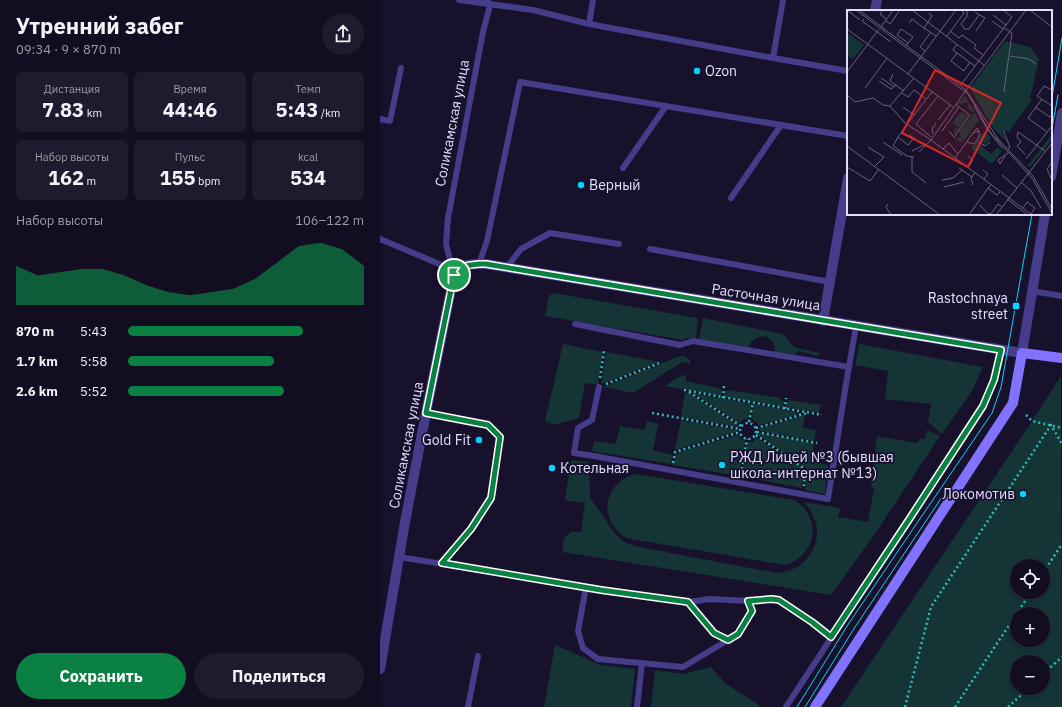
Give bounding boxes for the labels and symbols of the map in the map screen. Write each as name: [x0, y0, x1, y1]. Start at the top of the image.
inset map: [847, 10, 1052, 215]
street label: Соликамская улица: [431, 57, 473, 188]
place label: Ozon: [705, 62, 737, 80]
marker: Ozon: [692, 66, 702, 76]
place label: Верный: [589, 176, 641, 194]
marker: Верный: [576, 180, 586, 190]
pin: [437, 258, 471, 292]
street label: Расточная улица: [710, 280, 822, 315]
place label: Rastochnaya street: [928, 289, 1009, 323]
marker: Rastochnaya street: [1011, 301, 1021, 311]
street label: Соликамская улица: [385, 379, 427, 510]
place label: Gold Fit: [422, 431, 471, 449]
marker: Gold Fit: [474, 435, 484, 445]
place label: РЖД Лицей №3 (бывшая школа-интернат №13): [730, 448, 894, 482]
place label: Котельная: [560, 459, 629, 477]
marker: РЖД Лицей №3 (бывшая школа-интернат №13): [717, 460, 727, 470]
marker: Котельная: [547, 463, 557, 473]
place label: Локомотив: [942, 485, 1015, 503]
marker: Локомотив: [1018, 489, 1028, 499]

